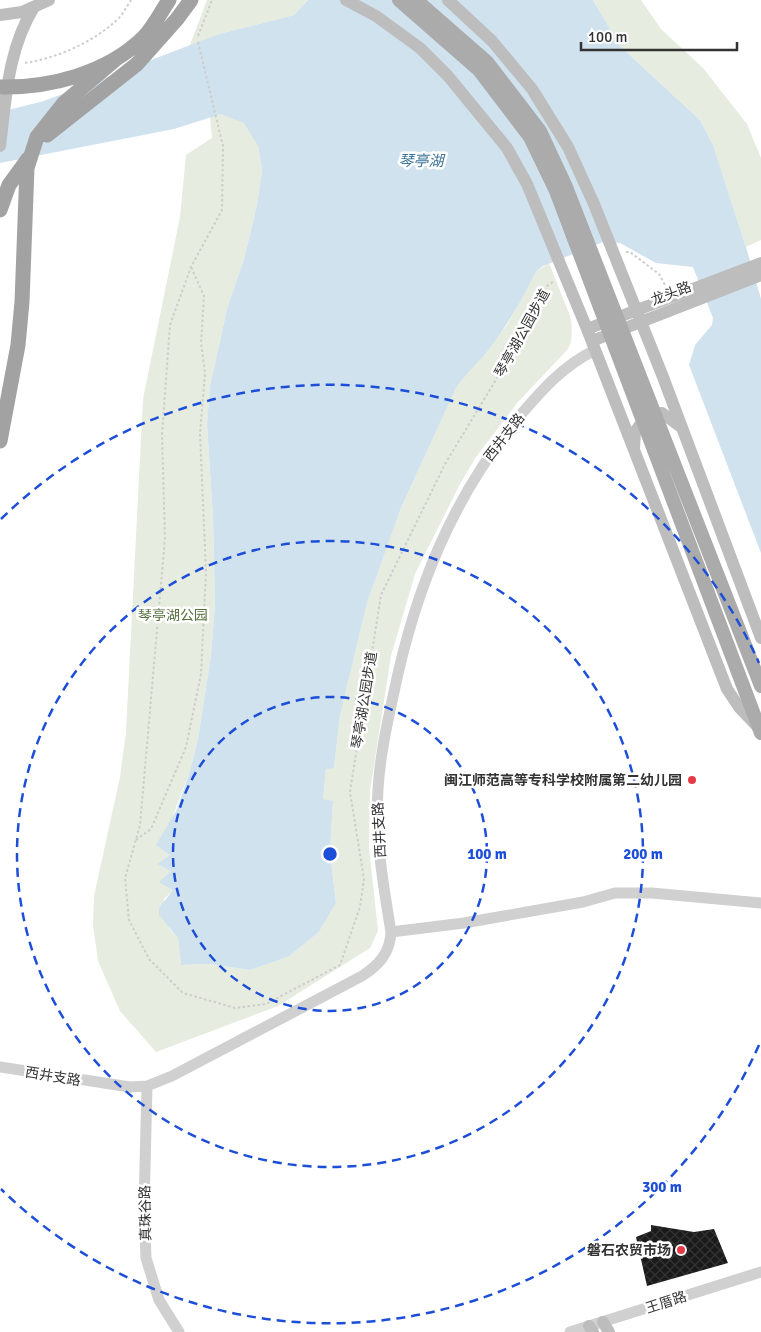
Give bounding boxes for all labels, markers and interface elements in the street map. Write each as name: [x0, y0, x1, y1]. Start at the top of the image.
scale bar: [581, 20, 737, 52]
text: 100 m: [588, 28, 628, 46]
water label: 琴亭湖: [398, 152, 445, 170]
street label: 龙头路: [649, 278, 694, 309]
street label: 琴亭湖公园步道: [491, 286, 554, 380]
street label: 西井支路: [480, 410, 528, 465]
park label: 琴亭湖公园: [138, 607, 208, 624]
street label: 琴亭湖公园步道: [348, 650, 381, 750]
place label: 闽江师范高等专科学校附属第二幼儿园: [444, 772, 682, 789]
marker: 闽江师范高等专科学校附属第二幼儿园: [686, 774, 698, 786]
street label: 西井支路: [370, 802, 389, 858]
centre of rings: [321, 845, 339, 863]
text: 100 m: [467, 845, 507, 863]
text: 200 m: [623, 845, 663, 863]
street label: 西井支路: [24, 1064, 82, 1089]
text: 300 m: [642, 1178, 682, 1196]
street label: 真珠谷路: [137, 1185, 154, 1241]
place label: 磐石农贸市场: [587, 1242, 671, 1259]
marker: 磐石农贸市场: [675, 1244, 687, 1256]
street label: 王厝路: [644, 1288, 689, 1317]

